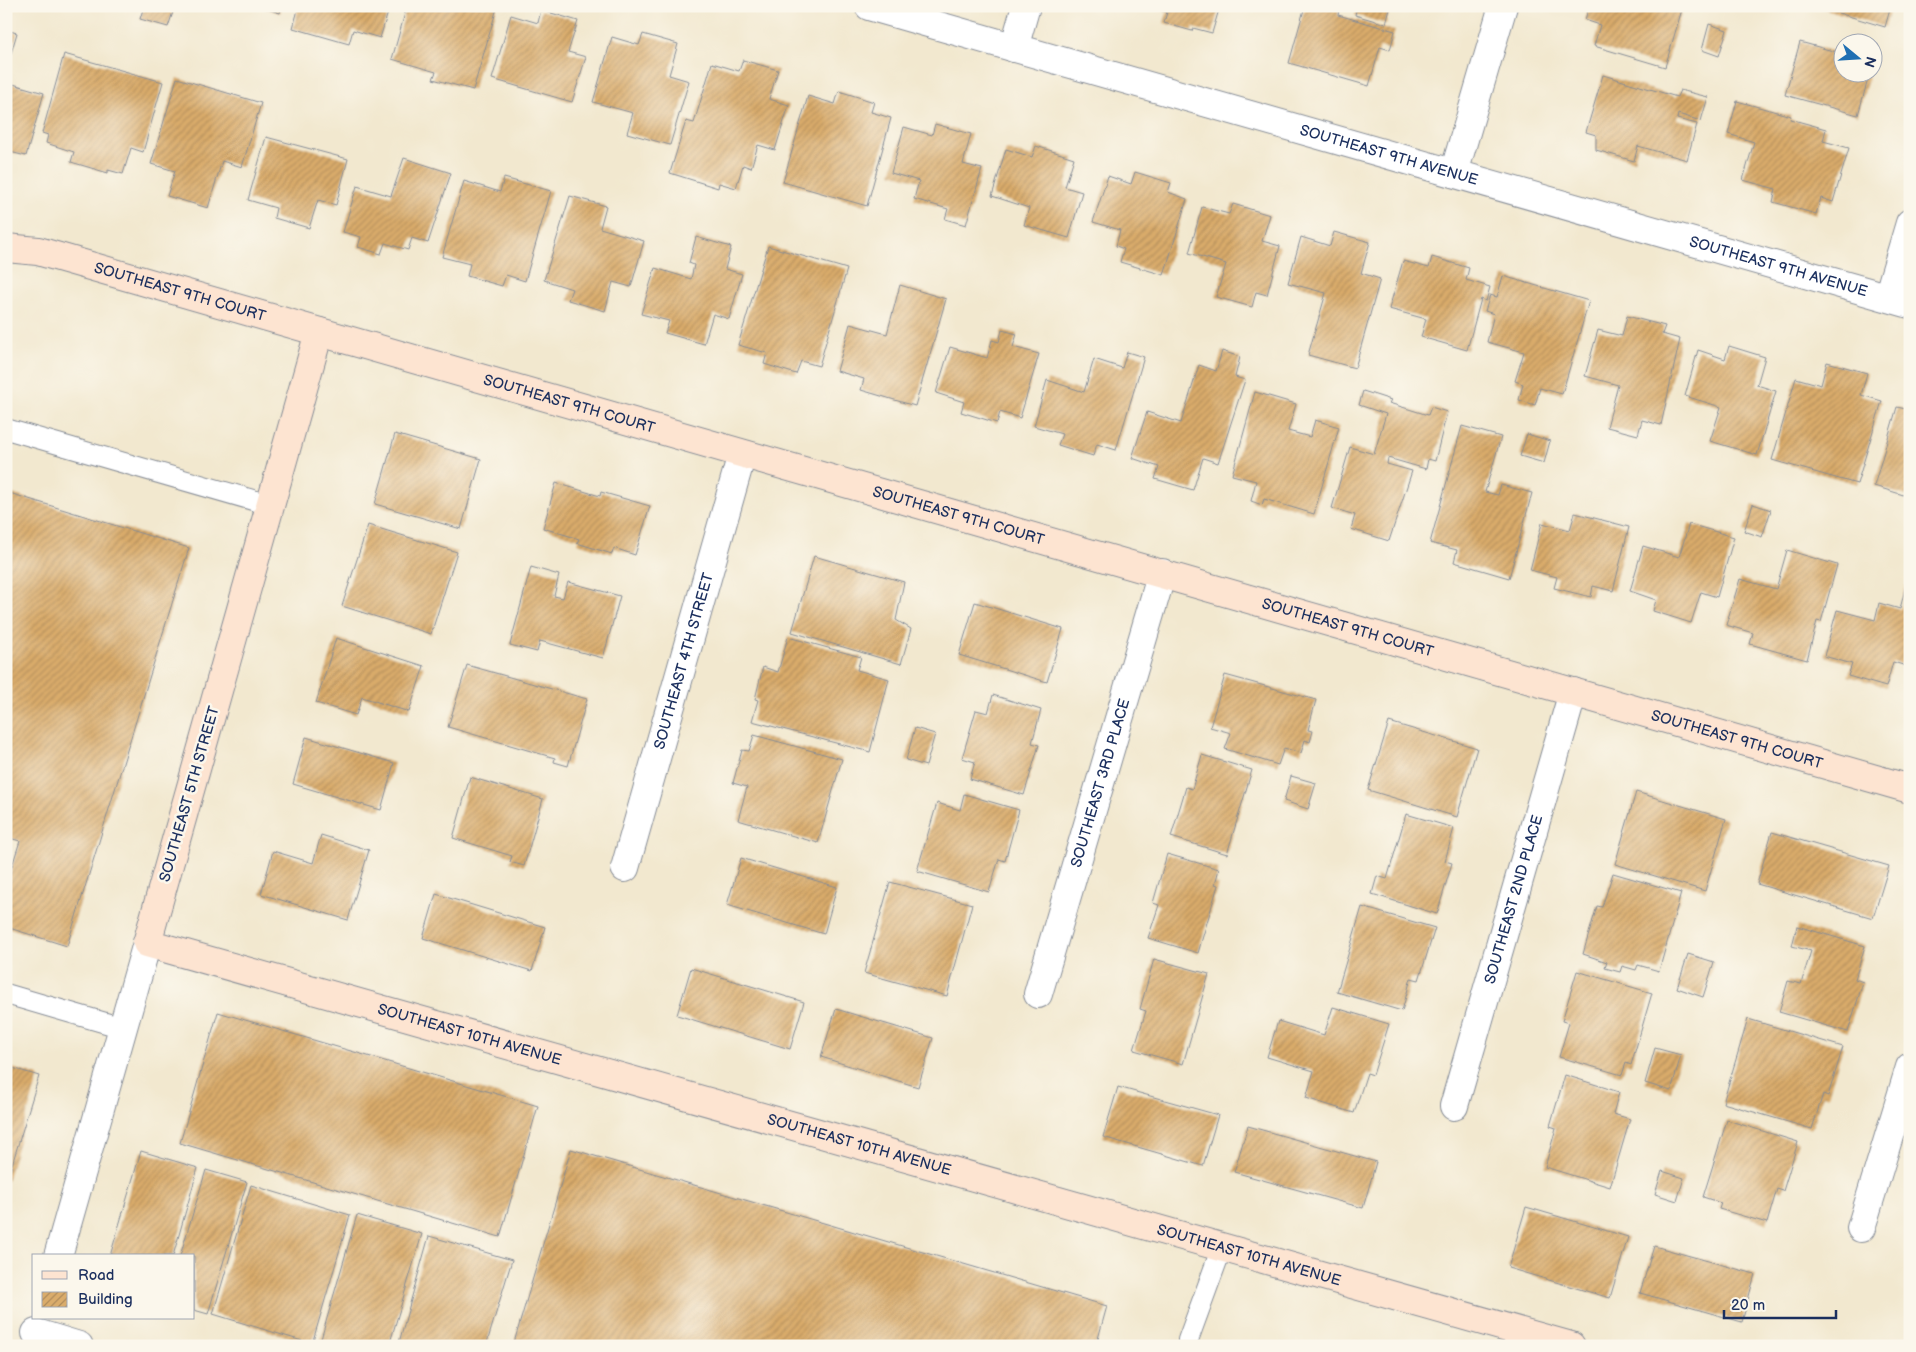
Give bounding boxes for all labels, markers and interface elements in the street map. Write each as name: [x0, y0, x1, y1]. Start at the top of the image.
north arrow: [1834, 32, 1884, 82]
text: N: [1860, 54, 1880, 69]
street label: SOUTHEAST 9TH AVENUE: [1298, 121, 1480, 190]
street label: SOUTHEAST 9TH AVENUE: [1687, 232, 1870, 301]
street label: SOUTHEAST 9TH COURT: [92, 259, 268, 326]
street label: SOUTHEAST 9TH COURT: [481, 370, 657, 438]
street label: SOUTHEAST 9TH COURT: [870, 482, 1047, 550]
street label: SOUTHEAST 4TH STREET: [650, 571, 718, 752]
street label: SOUTHEAST 9TH COURT: [1260, 594, 1436, 662]
street label: SOUTHEAST 3RD PLACE: [1067, 697, 1134, 870]
street label: SOUTHEAST 5TH STREET: [155, 704, 224, 884]
street label: SOUTHEAST 9TH COURT: [1649, 706, 1825, 773]
street label: SOUTHEAST 2ND PLACE: [1481, 813, 1547, 986]
street label: SOUTHEAST 10TH AVENUE: [375, 1000, 564, 1070]
street label: SOUTHEAST 10TH AVENUE: [765, 1110, 953, 1180]
street label: SOUTHEAST 10TH AVENUE: [1155, 1220, 1343, 1290]
legend: [32, 1254, 195, 1320]
text: Road: [78, 1266, 114, 1285]
scale bar: [1724, 1287, 1836, 1319]
text: Building: [78, 1290, 133, 1309]
text: 20 m: [1731, 1296, 1765, 1315]

